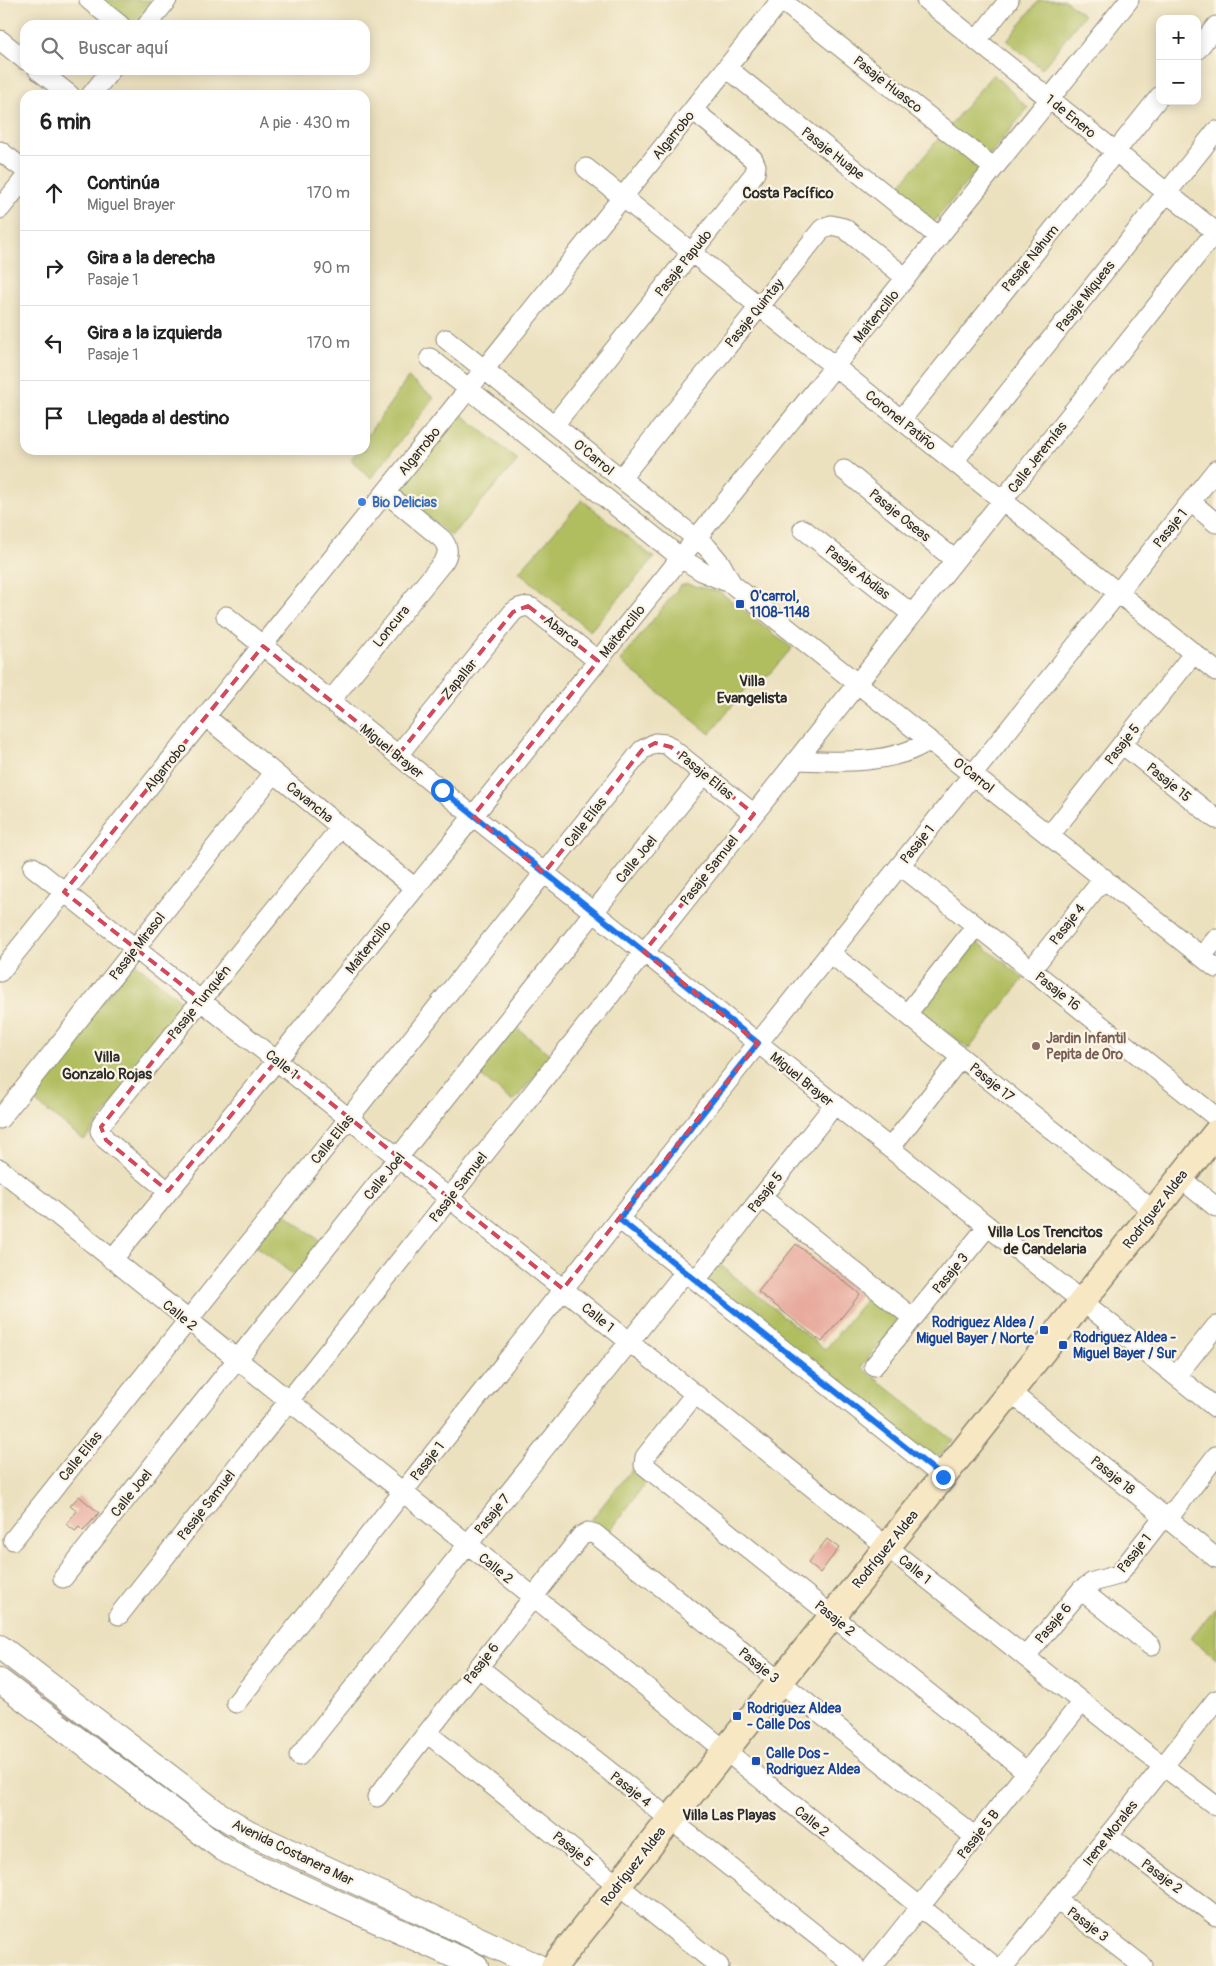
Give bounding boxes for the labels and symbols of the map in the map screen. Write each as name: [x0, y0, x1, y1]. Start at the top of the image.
street label: Pasaje Huasco: [850, 52, 926, 117]
street label: 1 de Enero: [1042, 91, 1100, 142]
street label: Algarrobo: [649, 107, 698, 163]
street label: Pasaje Huape: [798, 123, 868, 183]
district label: Costa Pacífico: [742, 184, 834, 203]
street label: Pasaje Nahum: [998, 221, 1063, 295]
street label: Pasaje Papudo: [651, 226, 716, 300]
street label: Pasaje Miqueas: [1052, 257, 1119, 335]
street label: Pasaje Quintay: [722, 276, 787, 351]
street label: Maitencillo: [850, 286, 903, 346]
street label: Coronel Patiño: [862, 387, 940, 454]
street label: Calle Jeremías: [1004, 418, 1071, 496]
street label: Algarrobo: [395, 423, 444, 479]
street label: O'Carrol: [570, 436, 617, 479]
street label: Pasaje Oseas: [865, 485, 935, 546]
place label: Bio Delicias: [372, 494, 438, 511]
marker: Bio Delicias: [356, 496, 368, 508]
street label: Pasaje 1: [1150, 505, 1191, 551]
street label: Pasaje Abdias: [822, 542, 894, 603]
place label: O'carrol, 1108-1148: [750, 588, 810, 621]
marker: O'carrol, 1108-1148: [734, 598, 746, 610]
street label: Maitencillo: [596, 601, 649, 661]
street label: Loncura: [369, 602, 413, 651]
street label: Abarca: [540, 612, 583, 651]
street label: Zapallar: [438, 656, 481, 703]
district label: Villa Evangelista: [717, 672, 787, 708]
street label: Pasaje 5: [1101, 720, 1144, 768]
street label: Miguel Brayer: [356, 721, 427, 782]
street label: Algarrobo: [141, 739, 190, 795]
street label: Pasaje Elías: [674, 748, 738, 804]
street label: O'Carrol: [950, 754, 998, 797]
street label: Pasaje 15: [1143, 759, 1195, 806]
street label: Cavancha: [283, 778, 337, 827]
route start: [431, 779, 454, 802]
street label: Calle Elías: [561, 793, 611, 851]
street label: Pasaje 1: [897, 821, 938, 867]
street label: Calle Joel: [612, 832, 661, 887]
street label: Pasaje Samuel: [677, 832, 742, 909]
street label: Pasaje 4: [1046, 900, 1089, 948]
street label: Pasaje Mirasol: [106, 909, 169, 983]
street label: Maitencillo: [342, 917, 395, 977]
street label: Pasaje Tunquén: [164, 962, 235, 1043]
street label: Pasaje 16: [1031, 968, 1084, 1014]
place label: Jardin Infantil Pepita de Oro: [1046, 1030, 1126, 1063]
marker: Jardin Infantil Pepita de Oro: [1030, 1040, 1042, 1052]
street label: Calle 1: [262, 1046, 302, 1083]
district label: Villa Gonzalo Rojas: [62, 1048, 152, 1084]
street label: Miguel Brayer: [766, 1049, 837, 1110]
street label: Pasaje 17: [966, 1059, 1018, 1106]
street label: Calle Elías: [307, 1110, 358, 1168]
street label: Calle Joel: [360, 1149, 409, 1204]
street label: Pasaje Samuel: [426, 1149, 491, 1226]
street label: Rodríguez Aldea: [1119, 1166, 1192, 1252]
street label: Pasaje 5: [744, 1168, 787, 1216]
district label: Villa Los Trencitos de Candelaria: [987, 1223, 1103, 1259]
street label: Pasaje 3: [929, 1249, 972, 1297]
street label: Calle 2: [159, 1296, 201, 1335]
street label: Calle 1: [578, 1299, 618, 1336]
place label: Rodriguez Aldea / Miguel Bayer / Norte: [916, 1314, 1035, 1347]
marker: Rodriguez Aldea / Miguel Bayer / Norte: [1038, 1324, 1050, 1336]
place label: Rodriguez Aldea - Miguel Bayer / Sur: [1073, 1329, 1177, 1362]
marker: Rodriguez Aldea - Miguel Bayer / Sur: [1057, 1339, 1069, 1351]
street label: Calle Elías: [55, 1427, 106, 1485]
street label: Pasaje 1: [407, 1438, 448, 1484]
street label: Pasaje 18: [1087, 1452, 1138, 1498]
street label: Calle Joel: [107, 1466, 156, 1521]
route end: [932, 1466, 955, 1489]
street label: Pasaje Samuel: [174, 1467, 239, 1544]
street label: Pasaje 7: [471, 1490, 514, 1538]
street label: Rodríguez Aldea: [849, 1507, 922, 1592]
street label: Pasaje 1: [1114, 1530, 1155, 1576]
street label: Calle 2: [475, 1549, 517, 1588]
street label: Calle 1: [895, 1551, 935, 1588]
street label: Pasaje 2: [811, 1597, 859, 1640]
street label: Pasaje 6: [1032, 1600, 1075, 1647]
street label: Pasaje 6: [460, 1639, 503, 1687]
street label: Pasaje 3: [735, 1644, 783, 1687]
place label: Rodriguez Aldea - Calle Dos: [747, 1700, 842, 1733]
marker: Rodriguez Aldea - Calle Dos: [731, 1710, 743, 1722]
place label: Calle Dos - Rodriguez Aldea: [766, 1745, 861, 1778]
marker: Calle Dos - Rodriguez Aldea: [750, 1755, 762, 1767]
street label: Pasaje 4: [607, 1768, 655, 1811]
street label: Irene Morales: [1079, 1796, 1142, 1870]
street label: Calle 2: [791, 1802, 833, 1841]
district label: Villa Las Playas: [682, 1806, 776, 1825]
street label: Pasaje 5 B: [954, 1806, 1003, 1862]
street label: Avenida Costanera Mar: [229, 1816, 356, 1889]
street label: Rodríguez Aldea: [597, 1823, 670, 1909]
street label: Pasaje 5: [549, 1828, 596, 1871]
street label: Pasaje 2: [1138, 1855, 1186, 1898]
street label: Pasaje 3: [1064, 1903, 1112, 1946]

